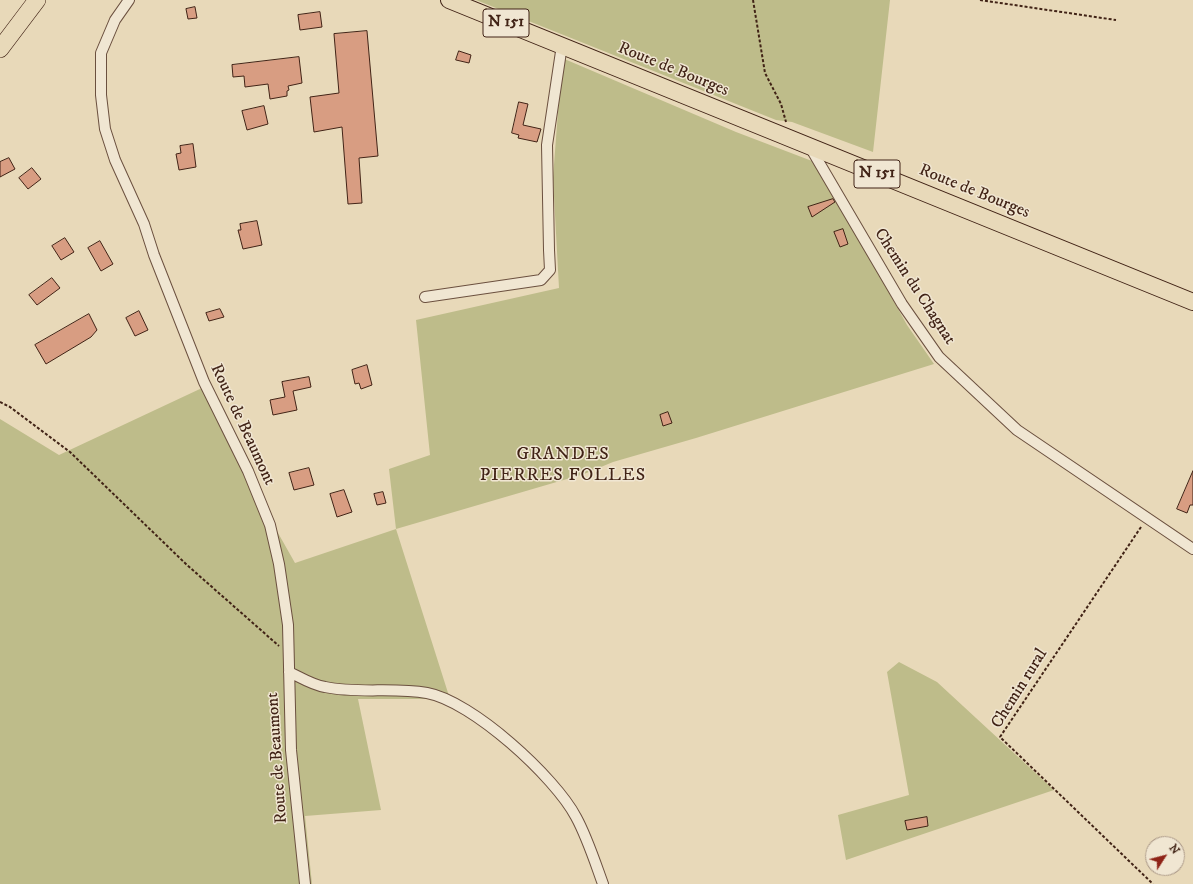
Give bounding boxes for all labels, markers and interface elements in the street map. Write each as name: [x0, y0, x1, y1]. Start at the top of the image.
road number: N 151: [483, 9, 529, 37]
street label: Route de Bourges: [615, 39, 731, 101]
road number: N 151: [854, 160, 900, 188]
street label: Route de Bourges: [916, 161, 1032, 223]
street label: Chemin du Chagnat: [869, 225, 959, 349]
street label: Route de Beaumont: [205, 361, 279, 489]
district label: GRANDES PIERRES FOLLES: [480, 444, 646, 486]
street label: Chemin rural: [987, 645, 1053, 733]
street label: Route de Beaumont: [263, 692, 293, 824]
north arrow: [1145, 836, 1185, 876]
text: N: [1166, 842, 1182, 857]

